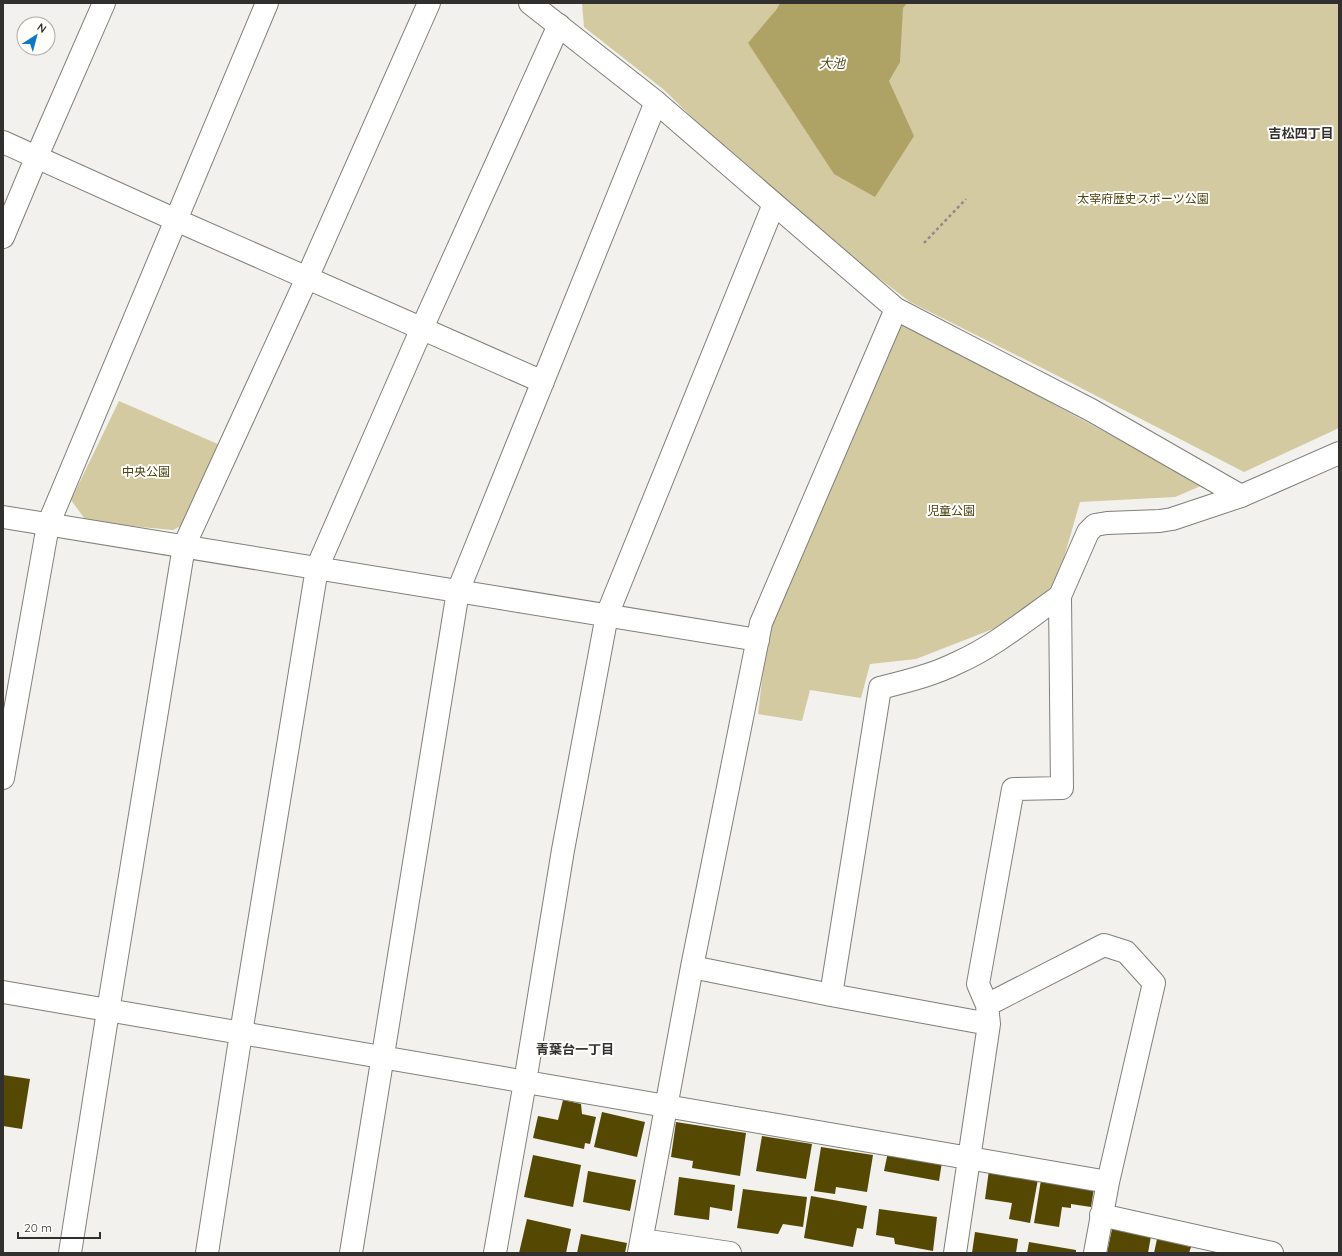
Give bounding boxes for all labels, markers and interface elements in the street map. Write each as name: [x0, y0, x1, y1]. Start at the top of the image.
north arrow: [16, 16, 56, 56]
text: N: [34, 20, 49, 36]
water label: 大池: [819, 55, 847, 71]
district label: 吉松四丁目: [1268, 125, 1334, 141]
park label: 太宰府歴史スポーツ公園: [1077, 191, 1209, 206]
park label: 中央公園: [122, 464, 170, 479]
park label: 児童公園: [927, 503, 975, 518]
district label: 青葉台一丁目: [536, 1041, 614, 1057]
scale bar: [18, 1214, 100, 1240]
text: 20 m: [24, 1220, 52, 1235]

